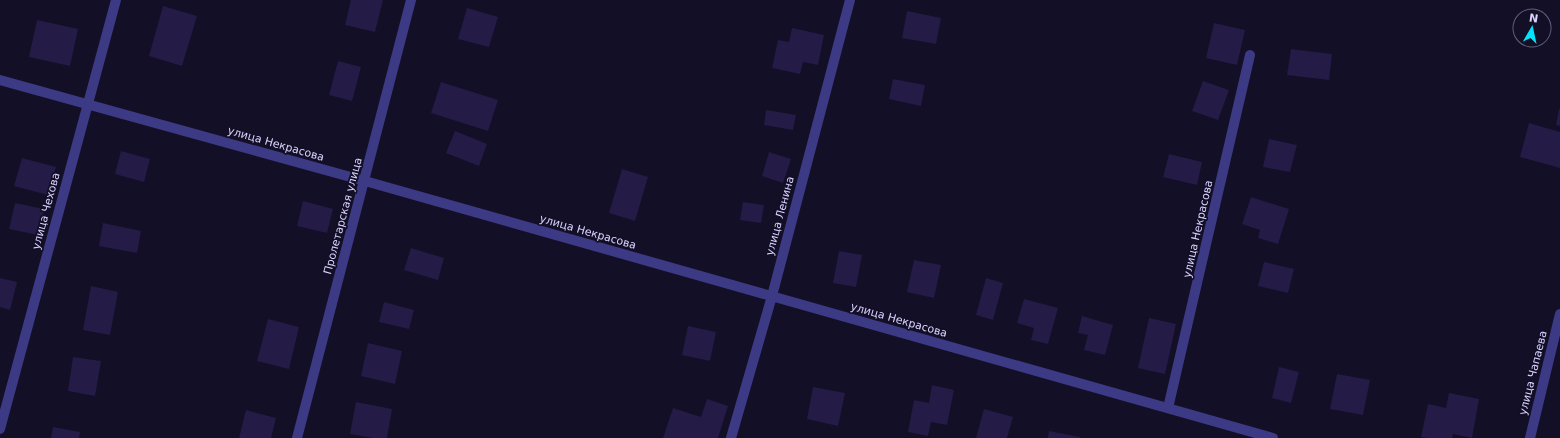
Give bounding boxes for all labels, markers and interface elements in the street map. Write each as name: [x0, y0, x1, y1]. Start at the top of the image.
north arrow: [1512, 8, 1552, 48]
text: N: [1528, 11, 1539, 26]
street label: улица Некрасова: [226, 124, 326, 164]
street label: Пролетарская улица: [321, 156, 365, 276]
street label: улица Чехова: [29, 171, 63, 251]
street label: улица Ленина: [763, 175, 797, 257]
street label: улица Некрасова: [1180, 179, 1216, 279]
street label: улица Некрасова: [538, 212, 638, 252]
street label: улица Некрасова: [849, 300, 949, 340]
street label: улица Чапаева: [1516, 329, 1550, 417]

